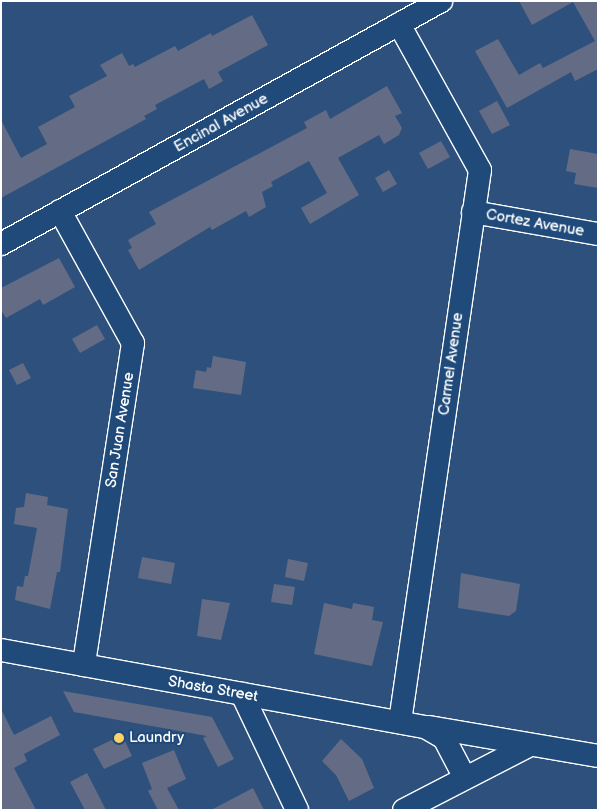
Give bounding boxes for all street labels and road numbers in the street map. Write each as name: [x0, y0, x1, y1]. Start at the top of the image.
street label: Encinal Avenue: [171, 90, 271, 156]
street label: Cortez Avenue: [485, 206, 585, 240]
street label: Carmel Avenue: [435, 311, 467, 417]
street label: San Juan Avenue: [102, 371, 138, 489]
street label: Shasta Street: [167, 672, 259, 706]

